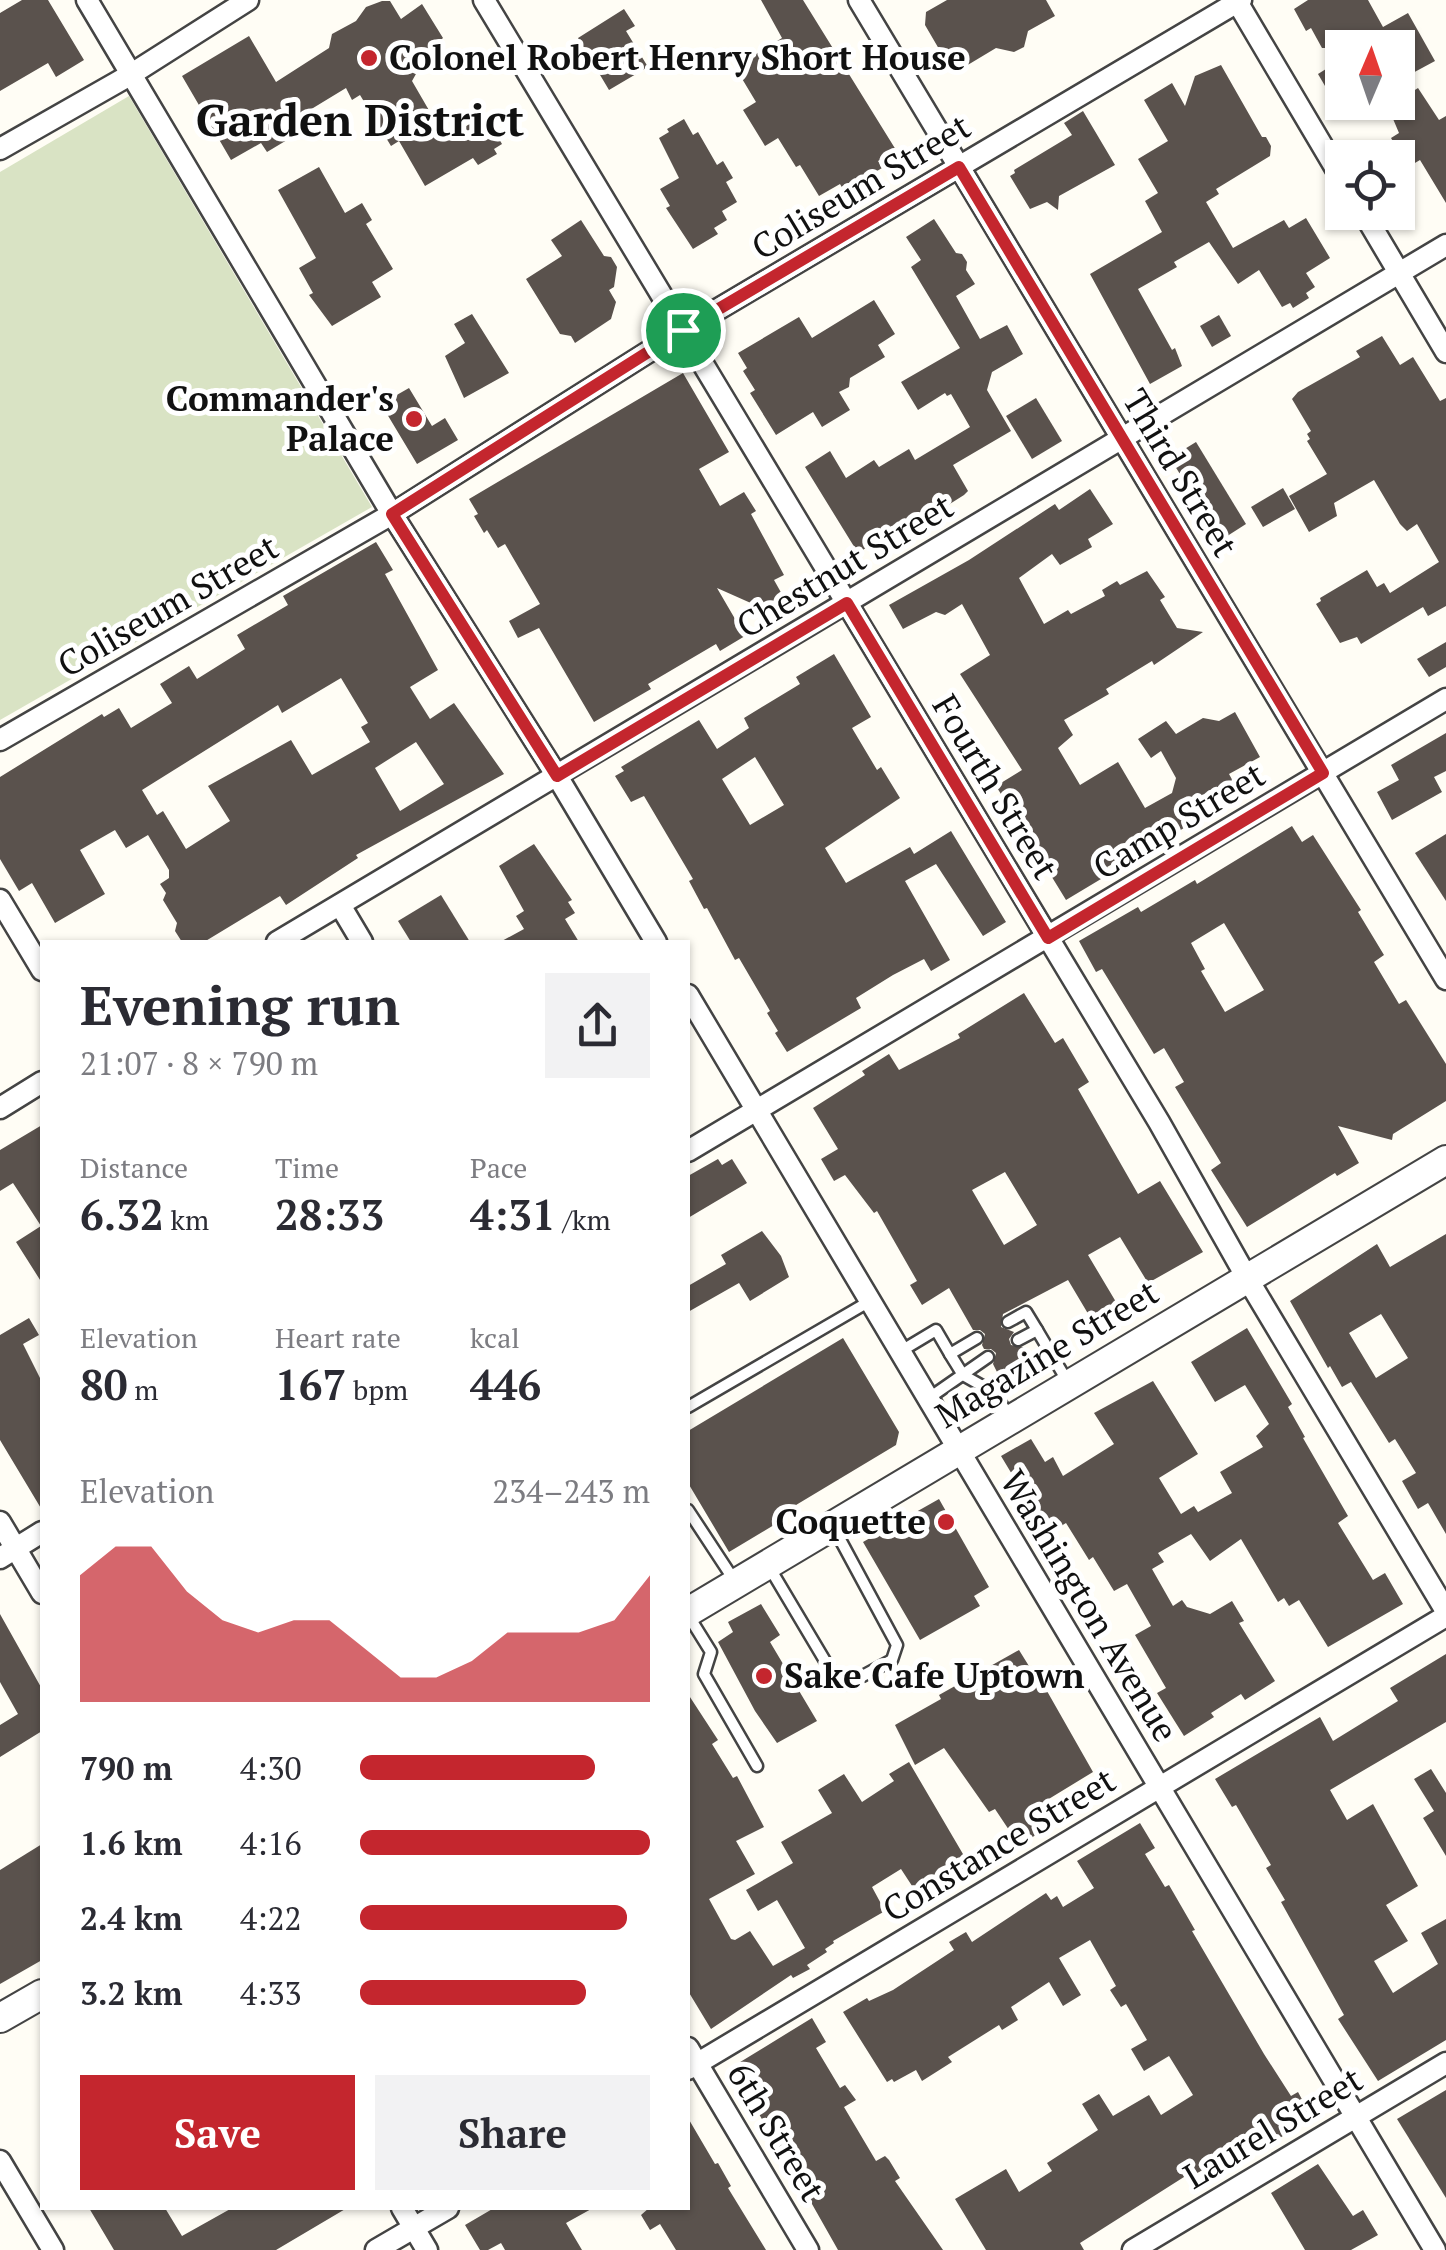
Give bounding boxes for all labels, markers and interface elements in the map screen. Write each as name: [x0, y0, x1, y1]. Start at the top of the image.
north arrow: [1325, 30, 1415, 120]
map controls: [1325, 30, 1415, 230]
place label: Colonel Robert Henry Short House: [389, 34, 966, 80]
marker: Colonel Robert Henry Short House: [358, 47, 380, 69]
district label: Garden District: [196, 89, 524, 149]
street label: Coliseum Street: [743, 103, 978, 269]
button: locate: [1325, 140, 1415, 230]
pin: [641, 288, 726, 373]
icon: arrive: [656, 303, 711, 358]
place label: Commander's Palace: [166, 375, 394, 461]
street label: Third Street: [1113, 380, 1249, 565]
marker: Commander's Palace: [403, 408, 425, 430]
street label: Chestnut Street: [728, 482, 961, 648]
street label: Coliseum Street: [49, 523, 286, 687]
street label: Fourth Street: [923, 686, 1069, 887]
street label: Camp Street: [1084, 751, 1273, 889]
text: Evening run: [80, 968, 400, 1041]
button: share: [545, 973, 650, 1078]
text: 21:07 · 8 × 790 m: [80, 1042, 318, 1084]
text: Distance: [80, 1149, 188, 1186]
text: Time: [275, 1149, 339, 1186]
text: Pace: [470, 1149, 527, 1186]
text: 6.32: [80, 1186, 164, 1242]
text: 28:33: [275, 1186, 384, 1242]
text: 4:31: [470, 1186, 556, 1242]
text: km: [164, 1201, 209, 1238]
text: /km: [556, 1201, 611, 1238]
street label: Magazine Street: [927, 1269, 1166, 1438]
text: Elevation: [80, 1319, 198, 1356]
text: Heart rate: [275, 1319, 401, 1356]
text: kcal: [470, 1319, 520, 1356]
text: 80: [80, 1356, 127, 1412]
text: 167: [275, 1356, 346, 1412]
text: 446: [470, 1356, 541, 1412]
text: m: [127, 1371, 158, 1408]
text: bpm: [346, 1371, 408, 1408]
street label: Washington Avenue: [991, 1461, 1189, 1750]
text: Elevation: [80, 1470, 214, 1512]
text: 234–243 m: [492, 1470, 650, 1512]
place label: Coquette: [776, 1498, 926, 1544]
marker: Coquette: [935, 1511, 957, 1533]
place label: Sake Cafe Uptown: [784, 1652, 1085, 1698]
marker: Sake Cafe Uptown: [753, 1665, 775, 1687]
text: 790 m: [80, 1747, 172, 1789]
text: 4:30: [240, 1747, 302, 1789]
street label: Constance Street: [874, 1757, 1123, 1932]
text: 1.6 km: [80, 1822, 183, 1864]
text: 4:16: [240, 1822, 302, 1864]
text: 2.4 km: [80, 1897, 183, 1939]
text: 4:22: [240, 1897, 302, 1939]
text: 3.2 km: [80, 1972, 183, 2014]
text: 4:33: [240, 1972, 302, 2014]
street label: 6th Street: [717, 2054, 836, 2209]
street label: Laurel Street: [1175, 2056, 1370, 2198]
button: Save: [80, 2075, 355, 2190]
button: Share: [375, 2075, 650, 2190]

